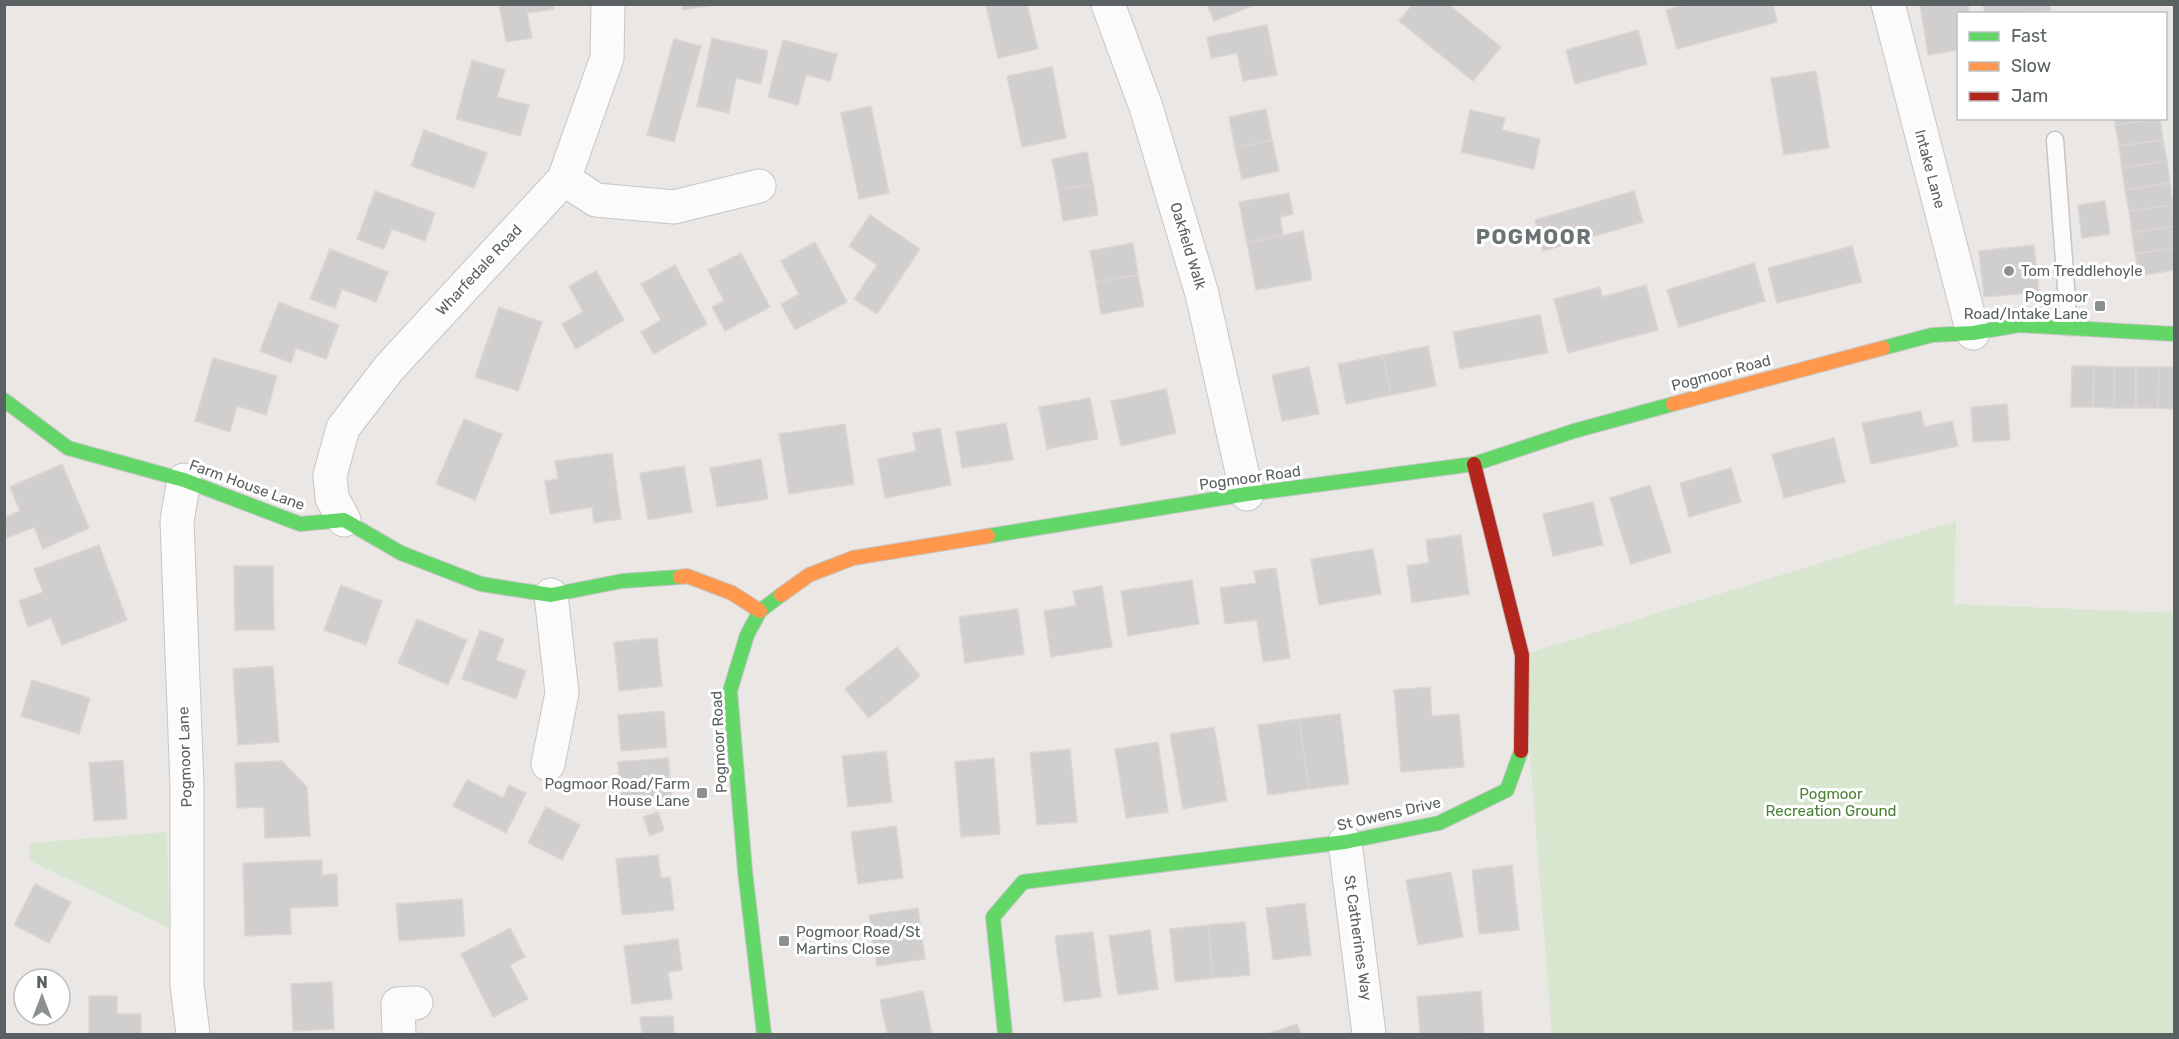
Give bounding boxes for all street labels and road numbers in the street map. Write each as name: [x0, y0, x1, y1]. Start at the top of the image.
street label: Intake Lane: [1911, 128, 1949, 210]
street label: Oakfield Walk: [1166, 200, 1210, 292]
street label: Wharfedale Road: [432, 221, 526, 319]
street label: Pogmoor Road: [1669, 351, 1773, 395]
street label: Farm House Lane: [187, 456, 307, 514]
street label: Pogmoor Road: [1198, 462, 1302, 494]
street label: Pogmoor Road: [707, 690, 731, 794]
street label: Pogmoor Lane: [174, 706, 196, 808]
street label: St Owens Drive: [1335, 793, 1443, 835]
street label: St Catherines Way: [1340, 874, 1376, 1002]

